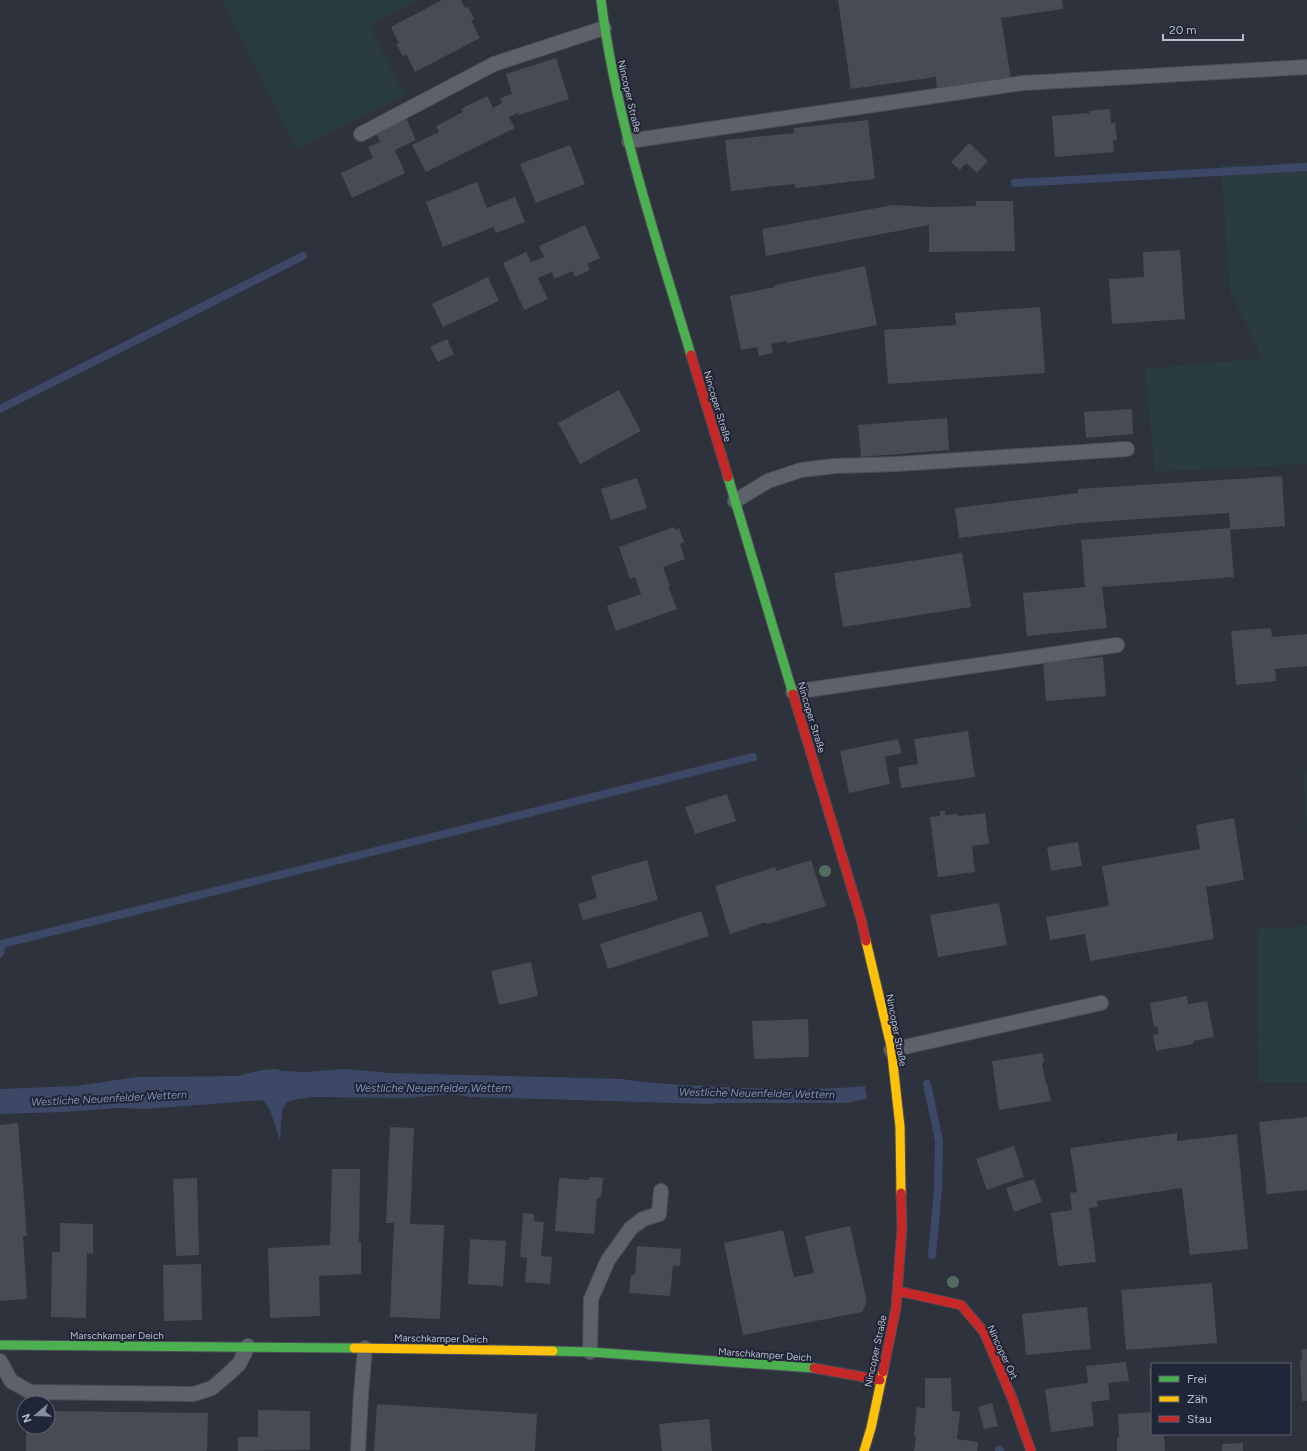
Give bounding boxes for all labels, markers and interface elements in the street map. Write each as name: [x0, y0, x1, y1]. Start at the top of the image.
scale bar: [1163, 16, 1243, 42]
text: 20 m: [1169, 23, 1197, 37]
street label: Nincoper Straße: [615, 59, 644, 134]
street label: Nincoper Straße: [701, 369, 735, 444]
street label: Nincoper Straße: [795, 680, 829, 755]
street label: Nincoper Straße: [883, 993, 910, 1068]
water label: Westliche Neuenfelder Wettern: [355, 1082, 511, 1095]
water label: Westliche Neuenfelder Wettern: [679, 1086, 835, 1101]
water label: Westliche Neuenfelder Wettern: [31, 1088, 187, 1109]
street label: Nincoper Straße: [861, 1313, 890, 1388]
street label: Nincoper Ort: [984, 1323, 1021, 1382]
street label: Marschkamper Deich: [70, 1329, 164, 1342]
street label: Marschkamper Deich: [394, 1331, 488, 1346]
street label: Marschkamper Deich: [718, 1345, 813, 1364]
legend: [1151, 1363, 1291, 1435]
text: Frei: [1187, 1372, 1207, 1386]
text: Zäh: [1187, 1392, 1208, 1406]
north arrow: [16, 1395, 56, 1435]
text: N: [19, 1412, 35, 1424]
text: Stau: [1187, 1412, 1212, 1426]

